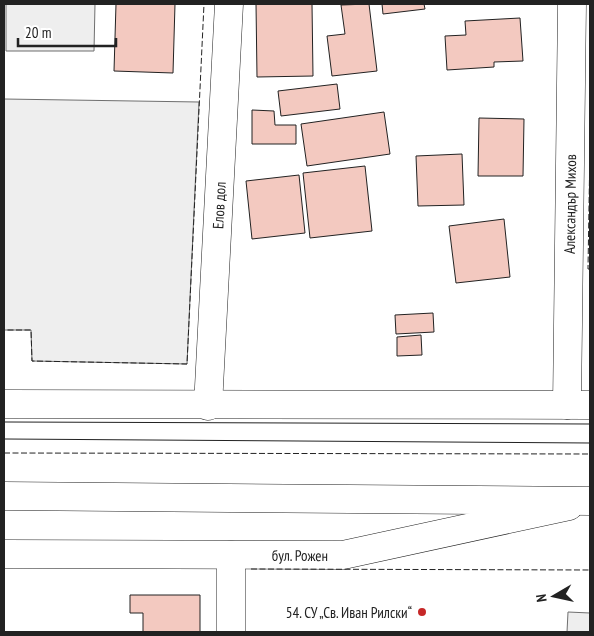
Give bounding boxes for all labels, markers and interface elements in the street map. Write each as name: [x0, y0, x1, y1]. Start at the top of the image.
scale bar: [18, 15, 115, 47]
text: 20 m: [25, 23, 51, 42]
street label: Александър Михов: [559, 154, 580, 254]
street label: Елов дол: [208, 181, 229, 229]
street label: бул. Рожен: [272, 545, 328, 564]
north arrow: [529, 571, 579, 621]
text: N: [532, 593, 551, 603]
place label: 54. СУ „Св. Иван Рилски“: [286, 603, 412, 622]
marker: 54. СУ „Св. Иван Рилски“: [416, 606, 428, 618]

